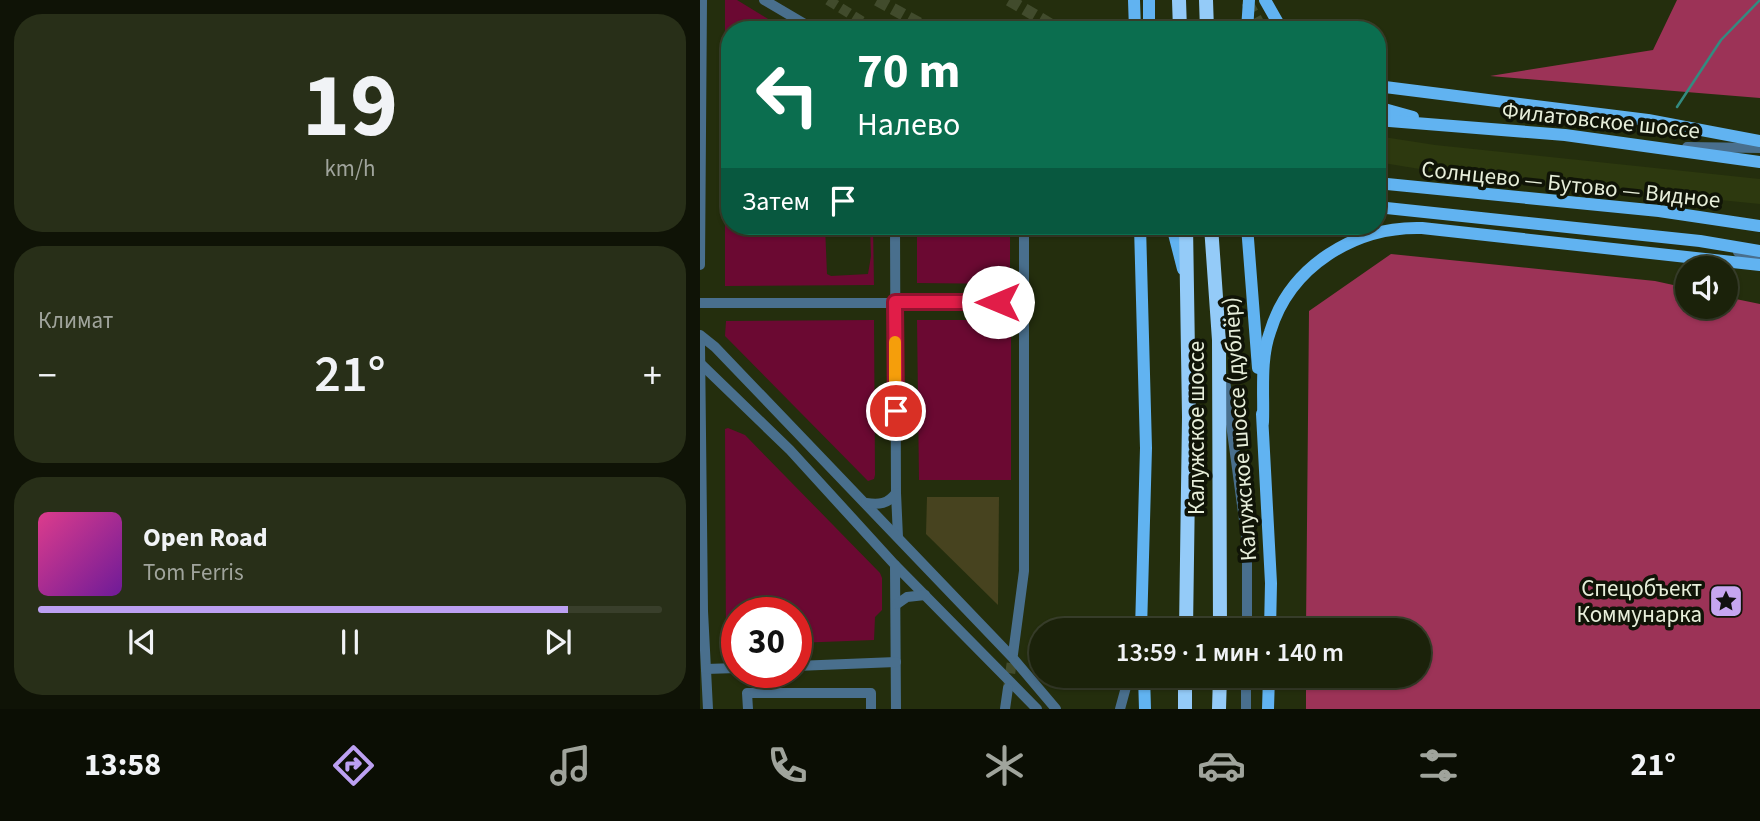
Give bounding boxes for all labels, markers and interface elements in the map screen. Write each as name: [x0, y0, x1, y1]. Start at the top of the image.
text: 70 m: [857, 37, 961, 107]
text: 19: [302, 42, 398, 171]
icon: left: [742, 49, 833, 140]
street label: Филатовское шоссе: [1500, 94, 1702, 147]
text: Налево: [857, 102, 960, 148]
text: km/h: [324, 152, 376, 185]
street label: Солнцево — Бутово — Видное: [1420, 152, 1722, 217]
icon: arrive: [824, 182, 862, 220]
text: Затем: [742, 183, 810, 220]
map controls: [1675, 256, 1738, 319]
button: sound: [1675, 256, 1738, 319]
position arrow: [961, 265, 1035, 339]
street label: Калужское шоссе (дублёр): [1214, 296, 1265, 562]
text: Климат: [38, 304, 113, 337]
text: 21°: [314, 338, 386, 412]
street label: Калужское шоссе: [1180, 341, 1213, 515]
text: −: [38, 349, 57, 403]
text: +: [643, 349, 662, 403]
pin: [866, 381, 926, 441]
icon: arrive: [877, 392, 915, 430]
text: Open Road: [143, 519, 268, 556]
text: Tom Ferris: [143, 556, 244, 589]
place label: Спецобъект Коммунарка: [1576, 572, 1702, 631]
place icon: Спецобъект Коммунарка: [1707, 582, 1745, 620]
speed limit sign: 30: [721, 597, 812, 688]
icon: previous: [123, 623, 161, 661]
icon: pause: [331, 623, 369, 661]
icon: next: [539, 623, 577, 661]
text: 13:59 · 1 мин · 140 m: [1116, 634, 1344, 671]
icon: directions: [329, 741, 378, 790]
icon: music: [546, 741, 595, 790]
icon: phone: [763, 741, 812, 790]
icon: climate: [980, 741, 1029, 790]
icon: car: [1197, 741, 1246, 790]
icon: filters: [1414, 741, 1463, 790]
text: 13:58: [84, 742, 161, 788]
text: 21°: [1630, 742, 1676, 788]

